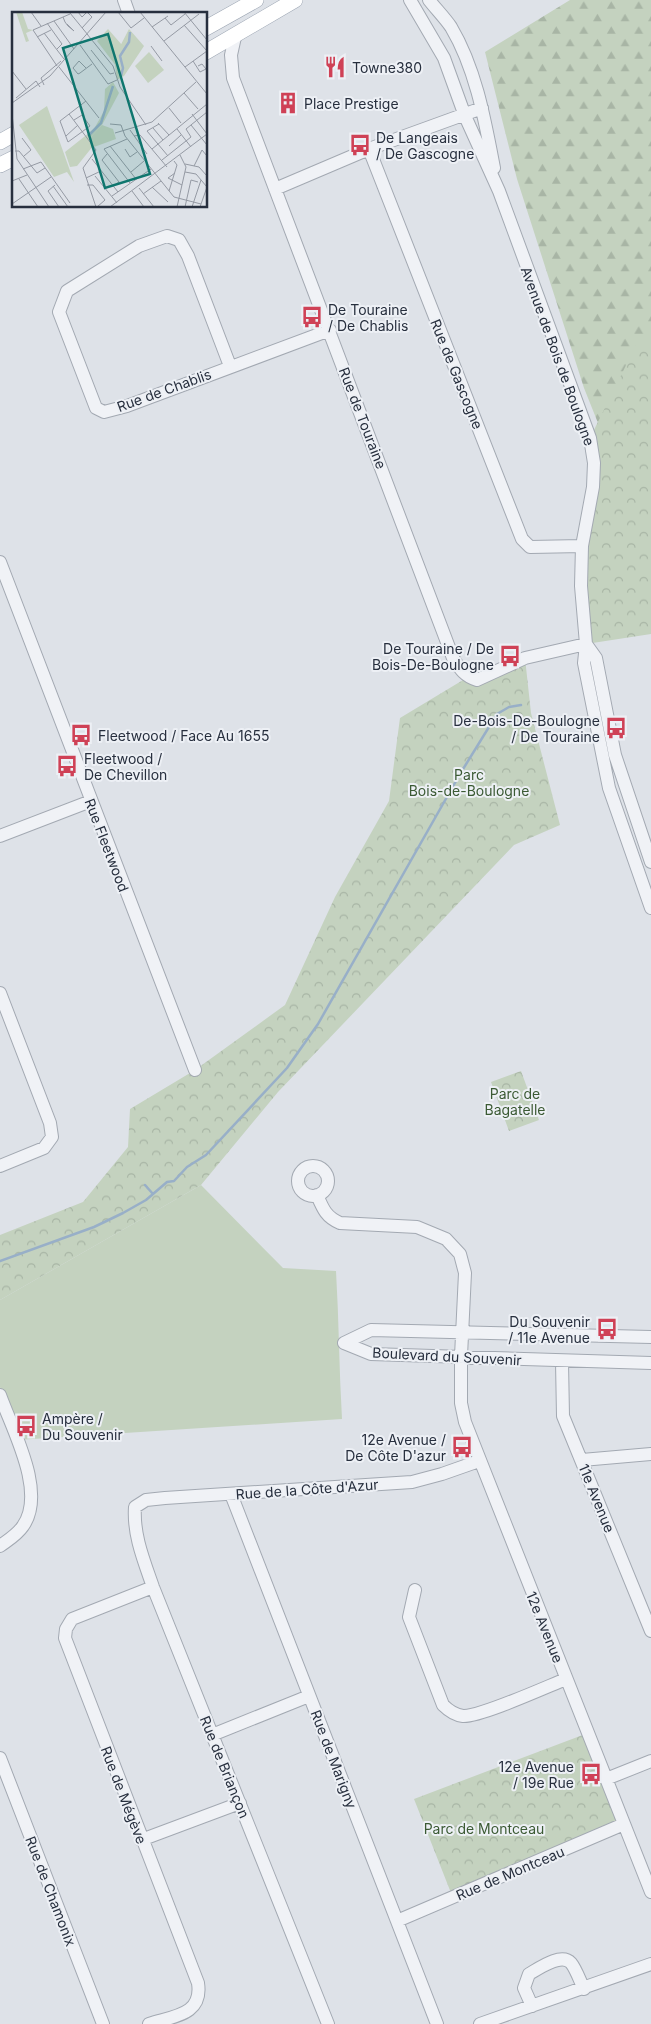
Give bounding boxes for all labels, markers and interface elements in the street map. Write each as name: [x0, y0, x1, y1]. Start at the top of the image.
inset map: [12, 12, 208, 208]
restaurant icon: Towne380: [322, 54, 348, 80]
place label: Towne380: [352, 59, 422, 76]
building icon: Place Prestige: [275, 90, 301, 116]
place label: Place Prestige: [304, 95, 399, 112]
place label: De Langeais / De Gascogne: [376, 129, 474, 162]
bus stop icon: De Langeais / De Gascogne: [347, 132, 373, 158]
street label: Avenue de Bois de Boulogne: [518, 264, 598, 448]
place label: De Touraine / De Chablis: [328, 301, 408, 334]
bus stop icon: De Touraine / De Chablis: [299, 304, 325, 330]
street label: Rue de Gascogne: [427, 316, 487, 432]
street label: Rue de Chablis: [114, 365, 214, 415]
street label: Rue de Touraine: [336, 365, 390, 471]
place label: De Touraine / De Bois-De-Boulogne: [372, 640, 494, 673]
bus stop icon: De Touraine / De Bois-De-Boulogne: [497, 643, 523, 669]
place label: De-Bois-De-Boulogne / De Touraine: [453, 712, 600, 745]
bus stop icon: De-Bois-De-Boulogne / De Touraine: [603, 715, 629, 741]
bus stop icon: Fleetwood / Face Au 1655: [68, 722, 94, 748]
place label: Fleetwood / Face Au 1655: [98, 727, 269, 744]
place label: Fleetwood / De Chevillon: [84, 750, 167, 783]
bus stop icon: Fleetwood / De Chevillon: [54, 753, 80, 779]
park label: Parc Bois-de-Boulogne: [409, 766, 529, 799]
street label: Rue Fleetwood: [81, 796, 133, 894]
park label: Parc de Bagatelle: [484, 1085, 546, 1118]
place label: Du Souvenir / 11e Avenue: [508, 1313, 590, 1346]
bus stop icon: Du Souvenir / 11e Avenue: [594, 1316, 620, 1342]
street label: Boulevard du Souvenir: [372, 1344, 522, 1368]
place label: Ampère / Du Souvenir: [42, 1410, 123, 1443]
bus stop icon: Ampère / Du Souvenir: [13, 1413, 39, 1439]
place label: 12e Avenue / De Côte D'azur: [345, 1431, 446, 1464]
bus stop icon: 12e Avenue / De Côte D'azur: [449, 1434, 475, 1460]
street label: 11e Avenue: [576, 1461, 618, 1535]
street label: Rue de la Côte d'Azur: [235, 1476, 379, 1502]
street label: 12e Avenue: [523, 1589, 567, 1665]
street label: Rue de Marigny: [307, 1707, 361, 1811]
street label: Rue de Briançon: [197, 1713, 253, 1821]
street label: Rue de Mégève: [98, 1744, 150, 1846]
place label: 12e Avenue / 19e Rue: [498, 1758, 574, 1791]
bus stop icon: 12e Avenue / 19e Rue: [578, 1761, 604, 1787]
park label: Parc de Montceau: [424, 1820, 544, 1837]
street label: Rue de Chamonix: [22, 1834, 80, 1949]
street label: Rue de Montceau: [453, 1842, 567, 1904]

